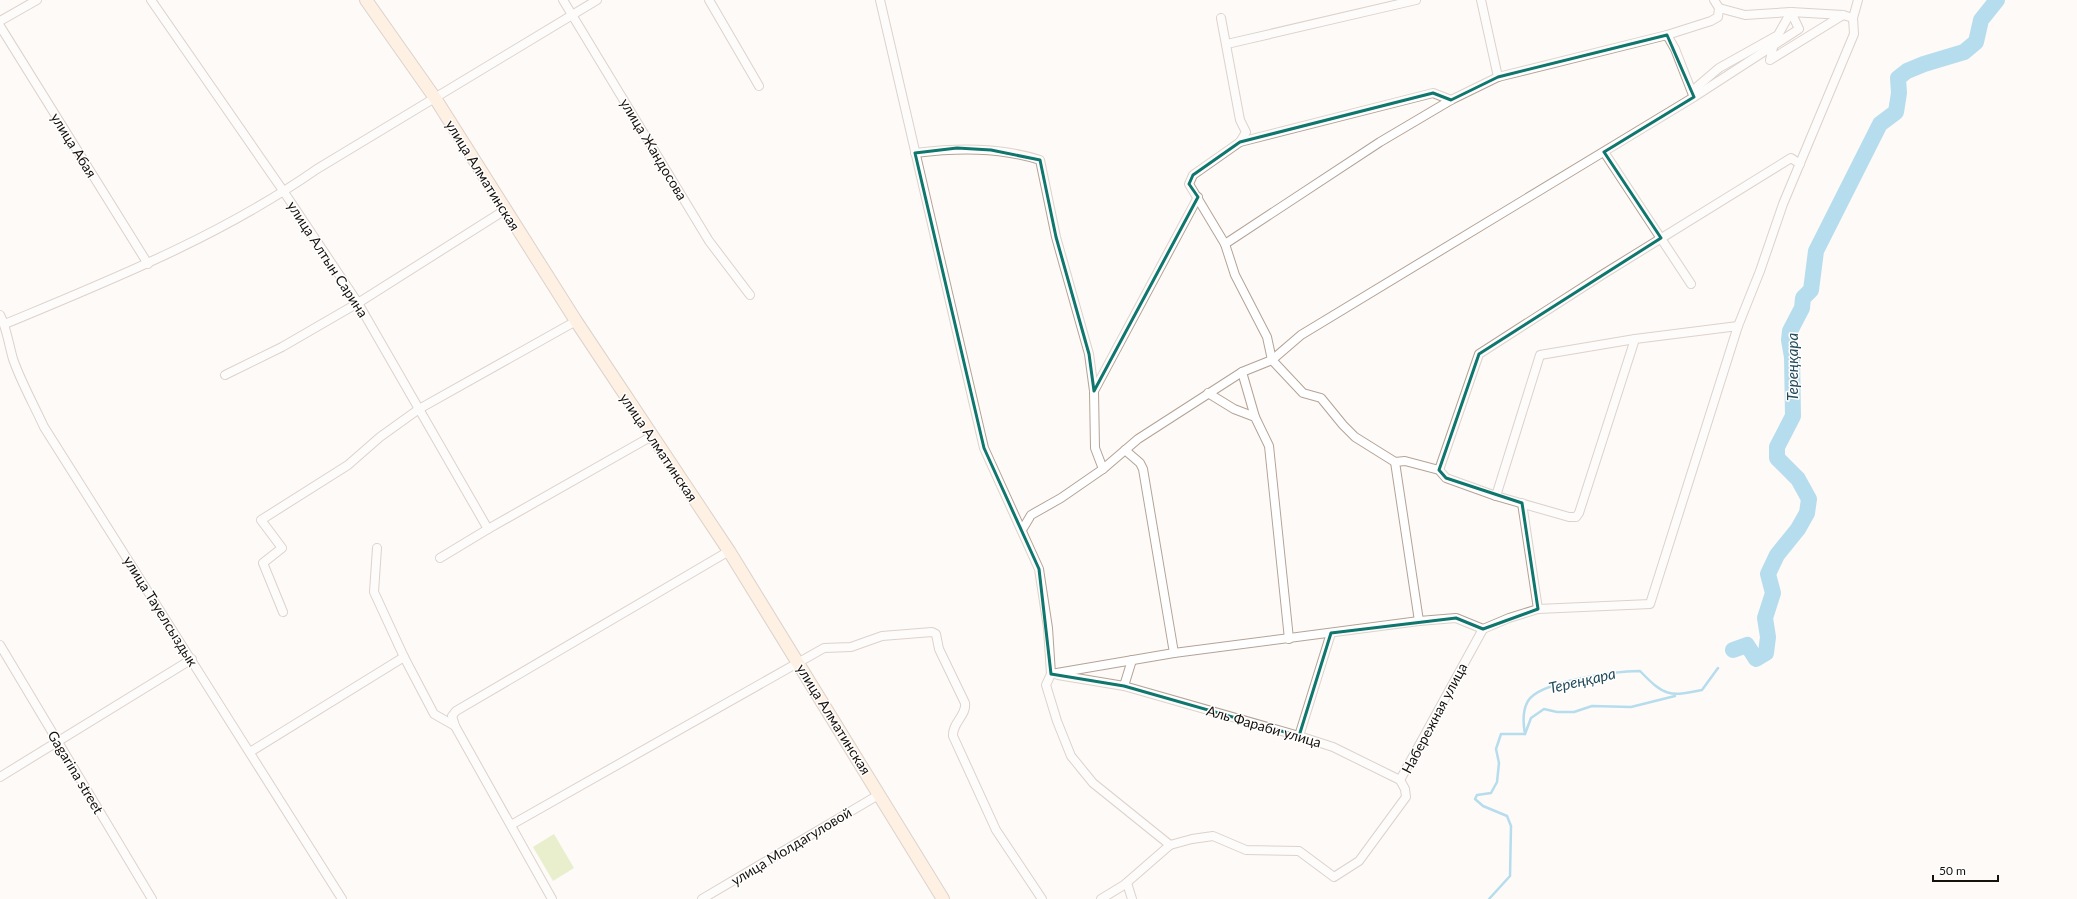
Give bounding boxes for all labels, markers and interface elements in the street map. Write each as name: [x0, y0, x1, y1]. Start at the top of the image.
street label: улица Жандосова: [617, 95, 691, 203]
street label: улица Абая: [47, 110, 101, 180]
street label: улица Алматинская: [442, 117, 524, 233]
street label: улица Алтын Сарина: [284, 198, 372, 320]
water label: Тереңқара: [1783, 333, 1801, 401]
street label: улица Алматинская: [616, 390, 702, 504]
street label: улица Тауелсыздык: [120, 553, 202, 670]
street label: Набережная улица: [1398, 660, 1470, 776]
street label: улица Алматинская: [793, 661, 875, 777]
water label: Тереңқара: [1547, 663, 1618, 696]
street label: Аль Фараби улица: [1205, 701, 1323, 751]
street label: Gagarina street: [45, 727, 107, 817]
street label: улица Молдагуловой: [728, 803, 854, 889]
scale bar: [1933, 857, 1998, 883]
text: 50 m: [1939, 863, 1966, 878]

